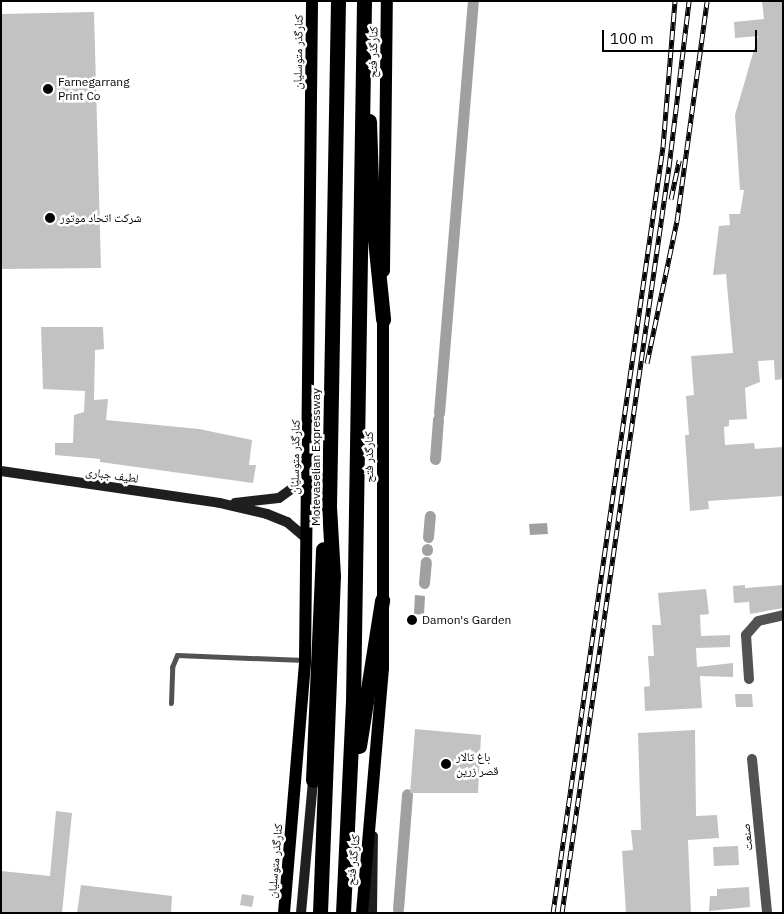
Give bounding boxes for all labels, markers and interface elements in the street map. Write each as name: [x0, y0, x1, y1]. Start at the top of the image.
street label: کنارگذر متوسلیان: [290, 14, 306, 90]
scale bar: [604, 20, 759, 52]
street label: کنارگذر فتح: [365, 26, 381, 78]
text: 100 m: [610, 29, 654, 48]
place label: Farnegarrang Print Co: [58, 75, 129, 103]
marker: Farnegarrang Print Co: [42, 83, 54, 95]
place label: شرکت اتحاد موتور: [60, 211, 142, 225]
marker: شرکت اتحاد موتور: [44, 212, 56, 224]
street label: Motevaselian Expressway: [309, 388, 323, 526]
street label: کنارگذر متوسلیان: [287, 419, 303, 495]
street label: کنارگذر فتح: [362, 431, 376, 483]
street label: لطیف جباری: [85, 464, 139, 486]
place label: Damon's Garden: [422, 613, 511, 627]
marker: Damon's Garden: [406, 614, 418, 626]
place label: باغ تالار قصر زرین: [456, 750, 498, 778]
marker: باغ تالار قصر زرین: [440, 758, 452, 770]
street label: صنعت: [738, 822, 756, 852]
street label: کنارگذر متوسلیان: [265, 823, 285, 899]
street label: کنارگذر فتح: [343, 834, 363, 886]

